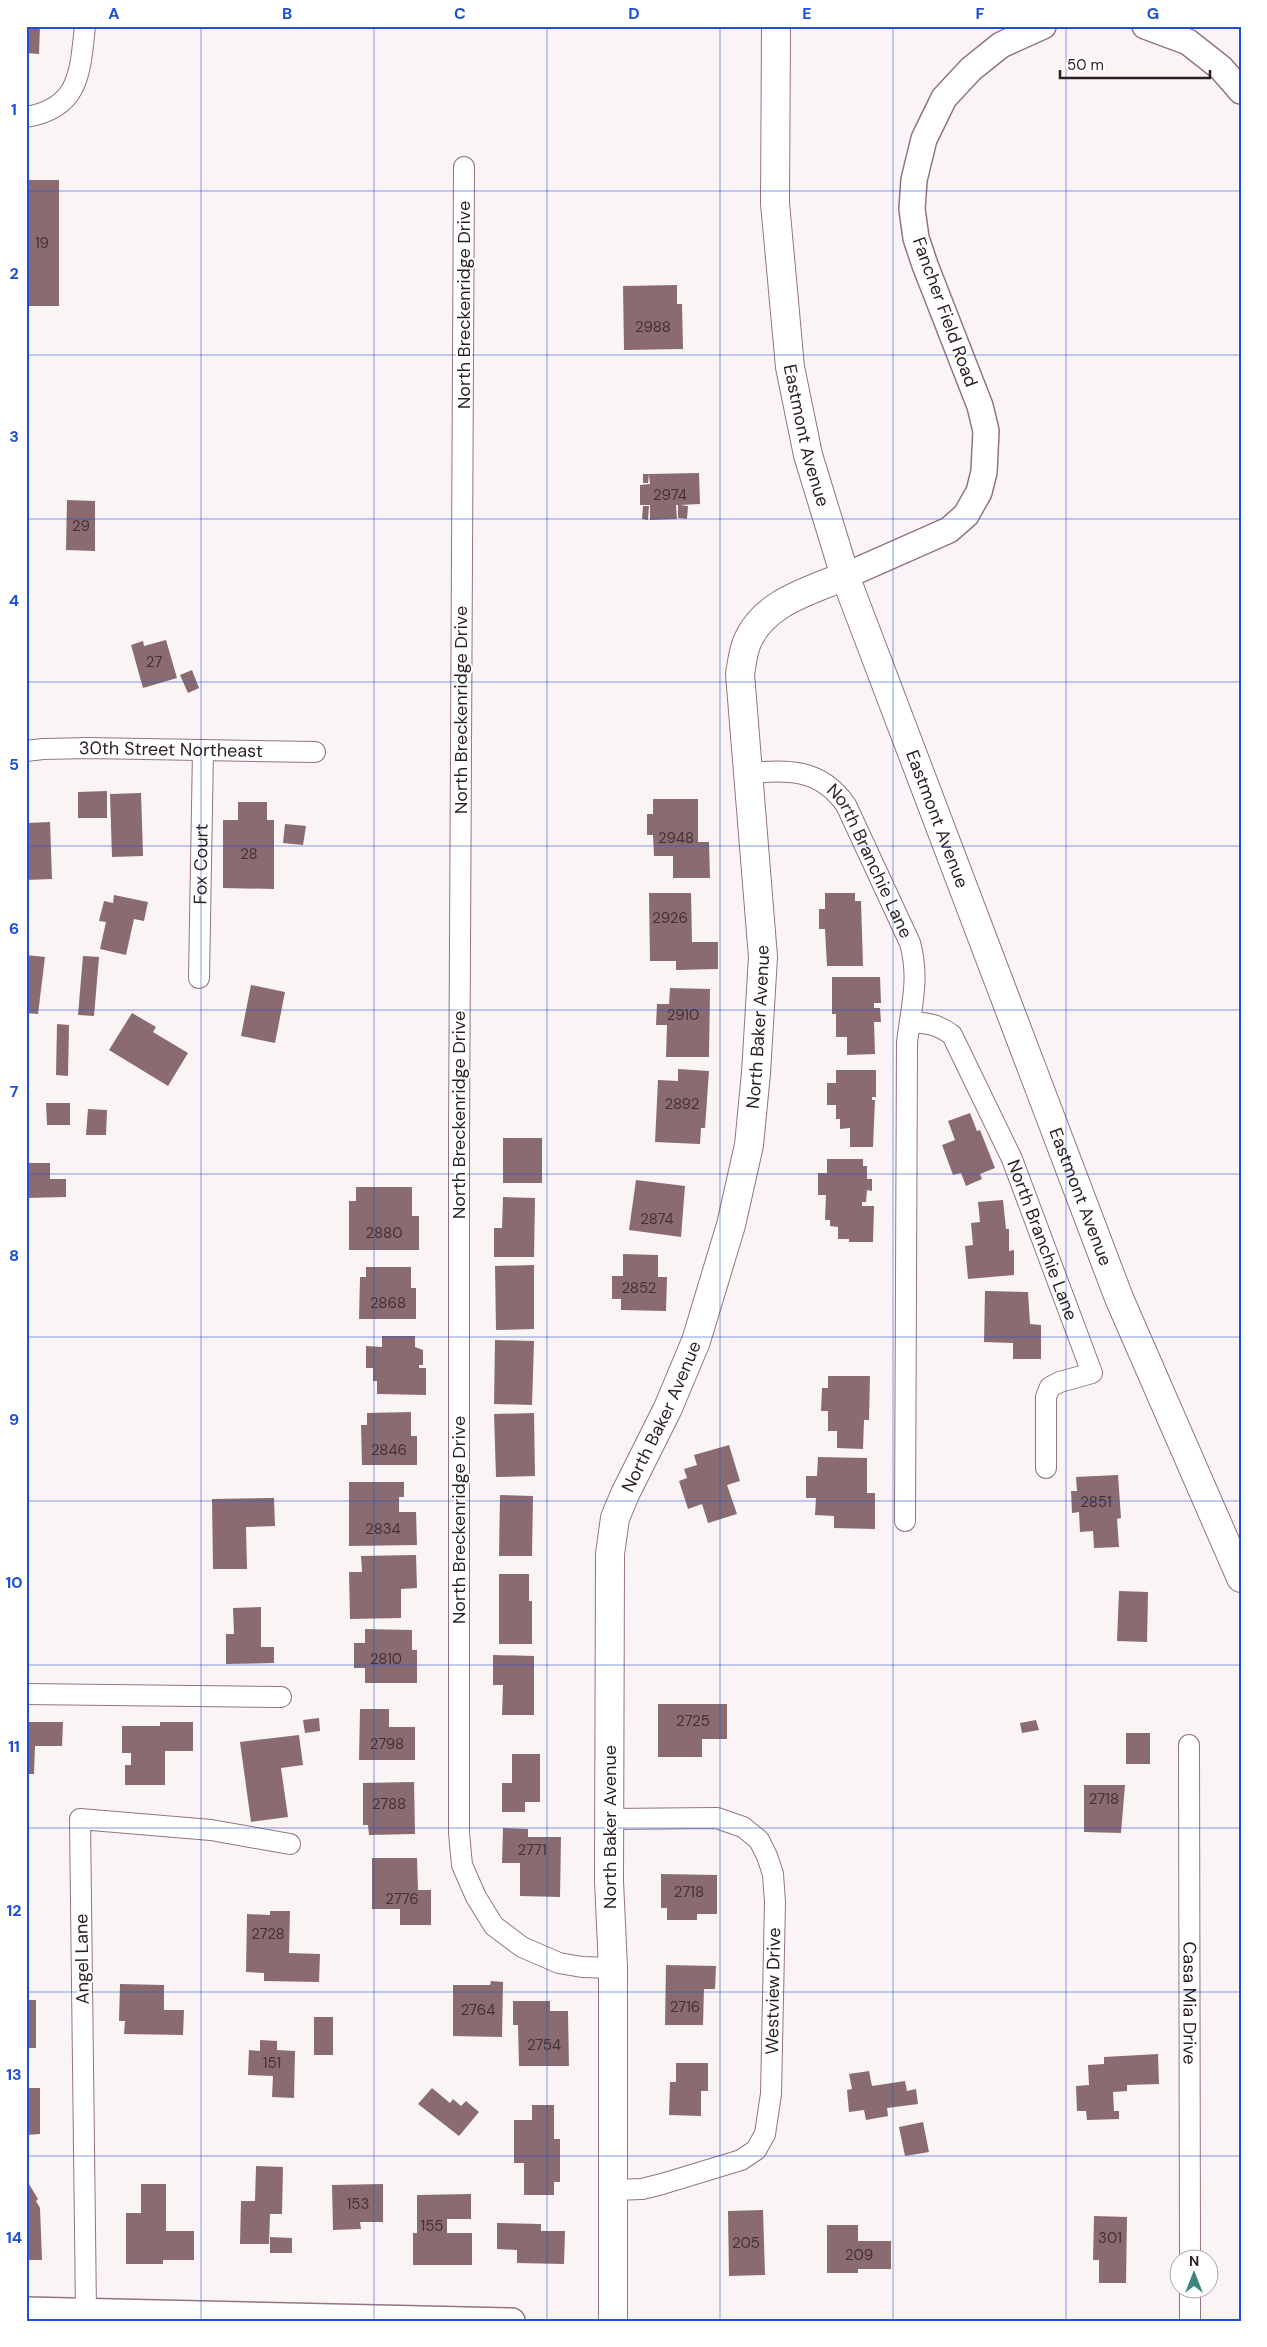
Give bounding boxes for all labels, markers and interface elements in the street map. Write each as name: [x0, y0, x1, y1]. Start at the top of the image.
text: A: [108, 3, 120, 24]
text: B: [282, 3, 292, 24]
text: C: [454, 3, 466, 24]
text: D: [628, 3, 640, 24]
text: E: [802, 3, 812, 24]
text: F: [976, 3, 985, 24]
text: G: [1147, 3, 1159, 24]
scale bar: [1060, 48, 1210, 80]
text: 50 m: [1067, 55, 1104, 75]
text: 1: [11, 99, 17, 120]
street label: North Breckenridge Drive: [452, 201, 476, 409]
house number: 19: [35, 233, 49, 253]
street label: Fancher Field Road: [907, 234, 983, 390]
text: 2: [9, 263, 19, 284]
house number: 2988: [635, 317, 671, 337]
street label: Eastmont Avenue: [778, 362, 835, 510]
text: 3: [9, 426, 19, 447]
house number: 2974: [653, 485, 687, 505]
house number: 29: [72, 516, 90, 536]
text: 4: [9, 590, 19, 611]
street label: North Breckenridge Drive: [449, 606, 473, 814]
house number: 27: [146, 652, 162, 672]
street label: 30th Street Northeast: [79, 736, 263, 763]
street label: Eastmont Avenue: [900, 747, 974, 891]
text: 5: [9, 754, 19, 775]
street label: North Branchie Lane: [822, 778, 918, 942]
street label: Fox Court: [188, 823, 214, 905]
house number: 2948: [658, 828, 694, 848]
house number: 28: [240, 844, 258, 864]
house number: 2926: [652, 908, 688, 928]
text: 6: [9, 918, 19, 939]
street label: North Baker Avenue: [741, 944, 775, 1110]
house number: 2910: [667, 1005, 699, 1025]
street label: North Breckenridge Drive: [447, 1011, 471, 1219]
text: 7: [10, 1081, 19, 1102]
house number: 2892: [665, 1094, 699, 1114]
street label: Eastmont Avenue: [1043, 1124, 1118, 1269]
street label: North Branchie Lane: [1001, 1156, 1083, 1324]
house number: 2874: [640, 1209, 674, 1229]
house number: 2880: [366, 1223, 402, 1243]
text: 8: [9, 1245, 19, 1266]
house number: 2852: [621, 1278, 657, 1298]
house number: 2868: [370, 1293, 406, 1313]
street label: North Baker Avenue: [616, 1337, 707, 1496]
text: 9: [9, 1409, 19, 1430]
street label: North Breckenridge Drive: [447, 1416, 471, 1624]
house number: 2846: [371, 1440, 407, 1460]
house number: 2851: [1080, 1492, 1112, 1512]
house number: 2834: [365, 1519, 401, 1539]
text: 10: [5, 1572, 23, 1593]
house number: 2810: [370, 1649, 402, 1669]
house number: 2725: [676, 1711, 710, 1731]
house number: 2798: [370, 1734, 404, 1754]
text: 11: [8, 1736, 20, 1757]
street label: North Baker Avenue: [598, 1745, 622, 1909]
house number: 2718: [1089, 1789, 1119, 1809]
house number: 2788: [372, 1794, 406, 1814]
house number: 2771: [517, 1840, 547, 1860]
house number: 2718: [674, 1882, 704, 1902]
house number: 2776: [385, 1889, 419, 1909]
text: 12: [6, 1900, 22, 1921]
street label: Angel Lane: [69, 1913, 95, 2005]
house number: 2728: [251, 1924, 285, 1944]
street label: Westview Drive: [760, 1927, 786, 2055]
street label: Casa Mia Drive: [1177, 1941, 1202, 2065]
house number: 2716: [670, 1997, 700, 2017]
house number: 2764: [461, 2000, 495, 2020]
house number: 2754: [527, 2035, 561, 2055]
house number: 151: [263, 2053, 281, 2073]
text: 13: [6, 2064, 22, 2085]
house number: 153: [347, 2194, 369, 2214]
house number: 155: [421, 2216, 443, 2236]
text: 14: [6, 2227, 22, 2248]
house number: 301: [1098, 2228, 1122, 2248]
house number: 205: [732, 2233, 760, 2253]
house number: 209: [845, 2245, 873, 2265]
north arrow: [1170, 2250, 1220, 2300]
text: N: [1189, 2252, 1199, 2270]

